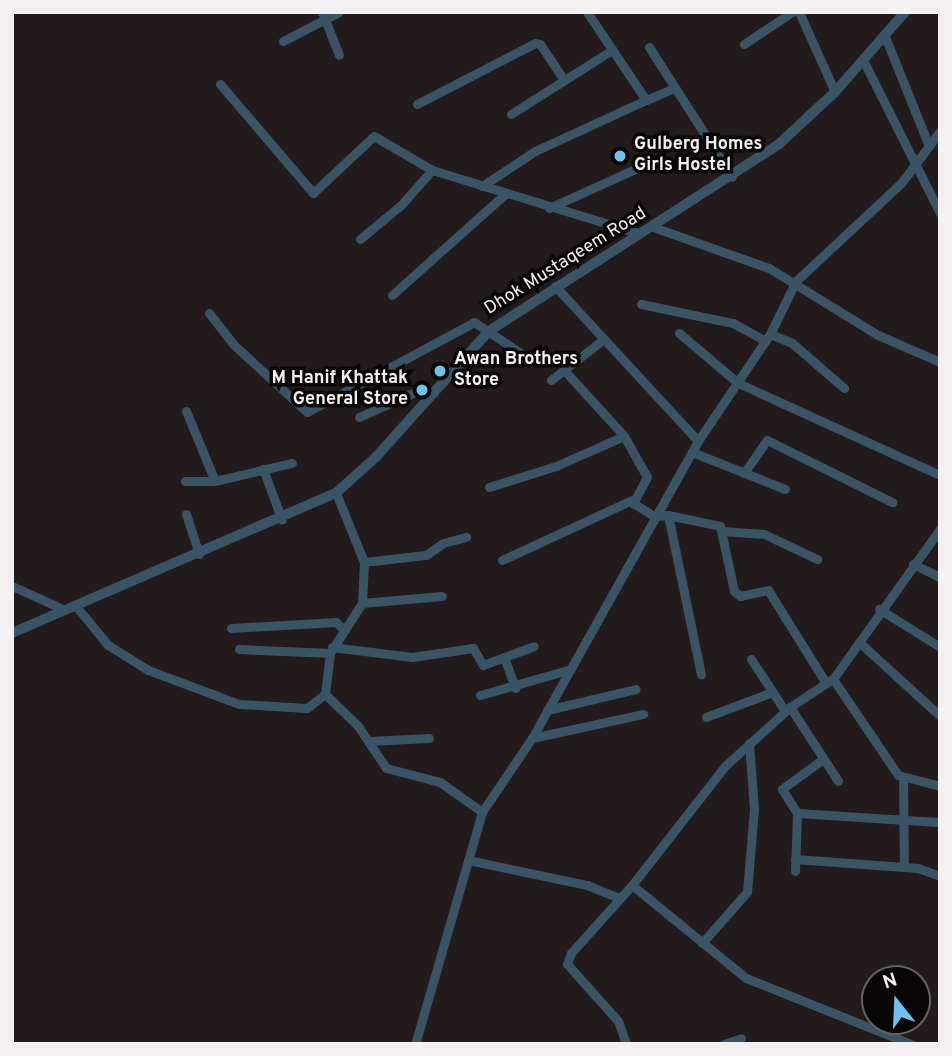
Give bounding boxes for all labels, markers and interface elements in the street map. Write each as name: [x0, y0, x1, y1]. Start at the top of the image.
place label: Gulberg Homes Girls Hostel: [634, 135, 762, 178]
marker: Gulberg Homes Girls Hostel: [612, 148, 628, 164]
street label: Dhok Mustaqeem Road: [481, 203, 651, 321]
place label: Awan Brothers Store: [454, 350, 578, 392]
marker: Awan Brothers Store: [432, 363, 448, 379]
place label: M Hanif Khattak General Store: [272, 369, 408, 412]
marker: M Hanif Khattak General Store: [414, 382, 430, 398]
north arrow: [861, 965, 931, 1035]
text: N: [880, 968, 900, 995]

